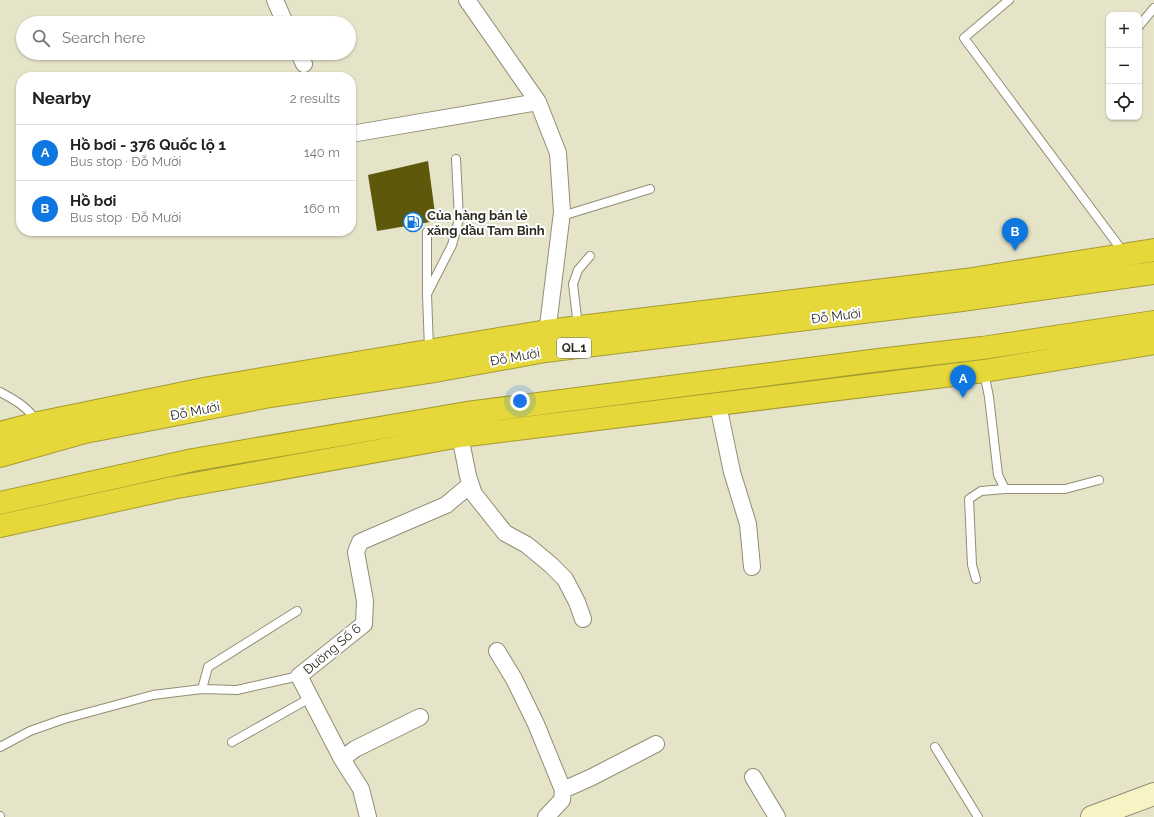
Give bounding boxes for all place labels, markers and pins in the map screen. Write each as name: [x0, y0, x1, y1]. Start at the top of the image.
place label: Của hàng bán lẻ xăng dầu Tam Bình: [427, 208, 545, 238]
fuel station icon: Của hàng bán lẻ xăng dầu Tam Bình: [402, 211, 424, 233]
pin: B: [1002, 218, 1028, 251]
pin: A: [950, 365, 976, 398]

